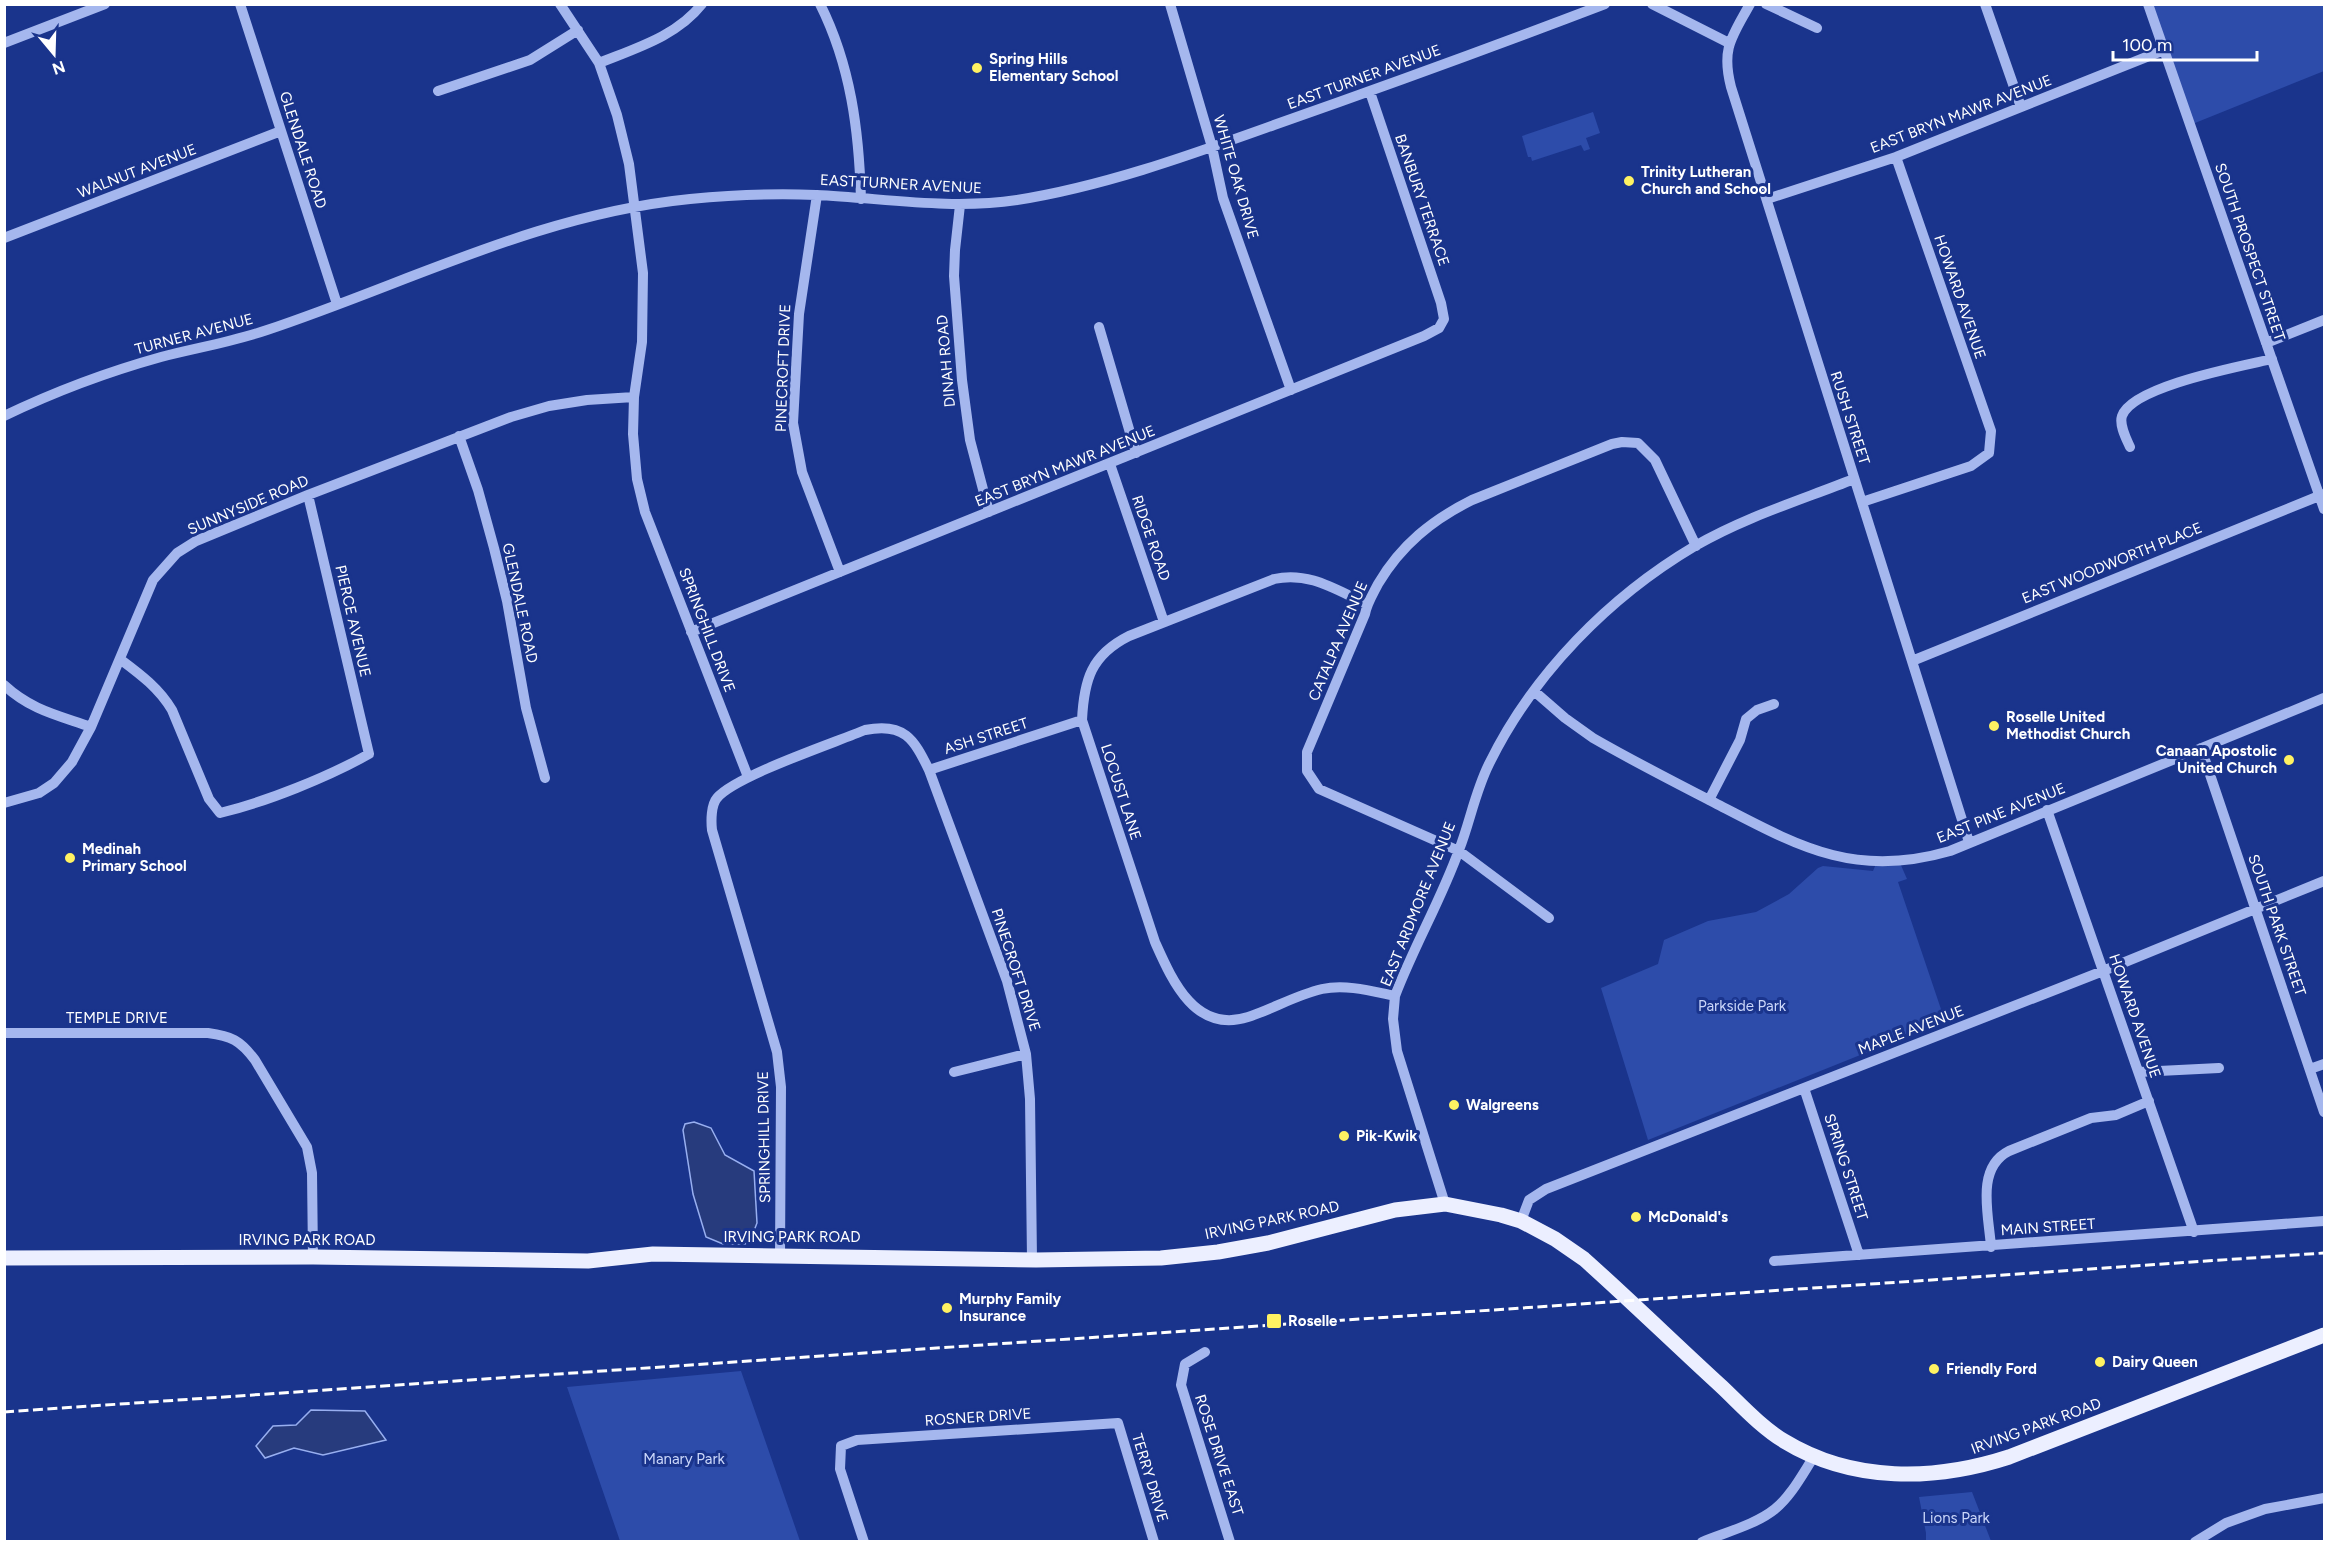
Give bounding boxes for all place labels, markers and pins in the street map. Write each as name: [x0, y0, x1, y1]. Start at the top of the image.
place label: Spring Hills Elementary School: [989, 50, 1119, 85]
marker: Spring Hills Elementary School: [970, 61, 984, 75]
place label: Trinity Lutheran Church and School: [1641, 163, 1771, 198]
marker: Trinity Lutheran Church and School: [1622, 174, 1636, 188]
place label: Roselle United Methodist Church: [2006, 708, 2130, 743]
marker: Roselle United Methodist Church: [1987, 719, 2001, 733]
place label: Canaan Apostolic United Church: [2156, 742, 2277, 777]
marker: Canaan Apostolic United Church: [2282, 753, 2296, 767]
place label: Medinah Primary School: [82, 840, 187, 875]
marker: Medinah Primary School: [63, 851, 77, 865]
place label: Walgreens: [1466, 1096, 1539, 1114]
marker: Walgreens: [1447, 1098, 1461, 1112]
place label: Pik-Kwik: [1356, 1127, 1417, 1145]
marker: Pik-Kwik: [1337, 1129, 1351, 1143]
place label: McDonald's: [1648, 1208, 1728, 1226]
marker: McDonald's: [1629, 1210, 1643, 1224]
place label: Murphy Family Insurance: [959, 1290, 1062, 1325]
marker: Murphy Family Insurance: [940, 1301, 954, 1315]
marker: Roselle: [1265, 1312, 1283, 1330]
place label: Roselle: [1288, 1312, 1338, 1330]
place label: Dairy Queen: [2112, 1353, 2198, 1371]
marker: Dairy Queen: [2093, 1355, 2107, 1369]
place label: Friendly Ford: [1946, 1360, 2037, 1378]
marker: Friendly Ford: [1927, 1362, 1941, 1376]

